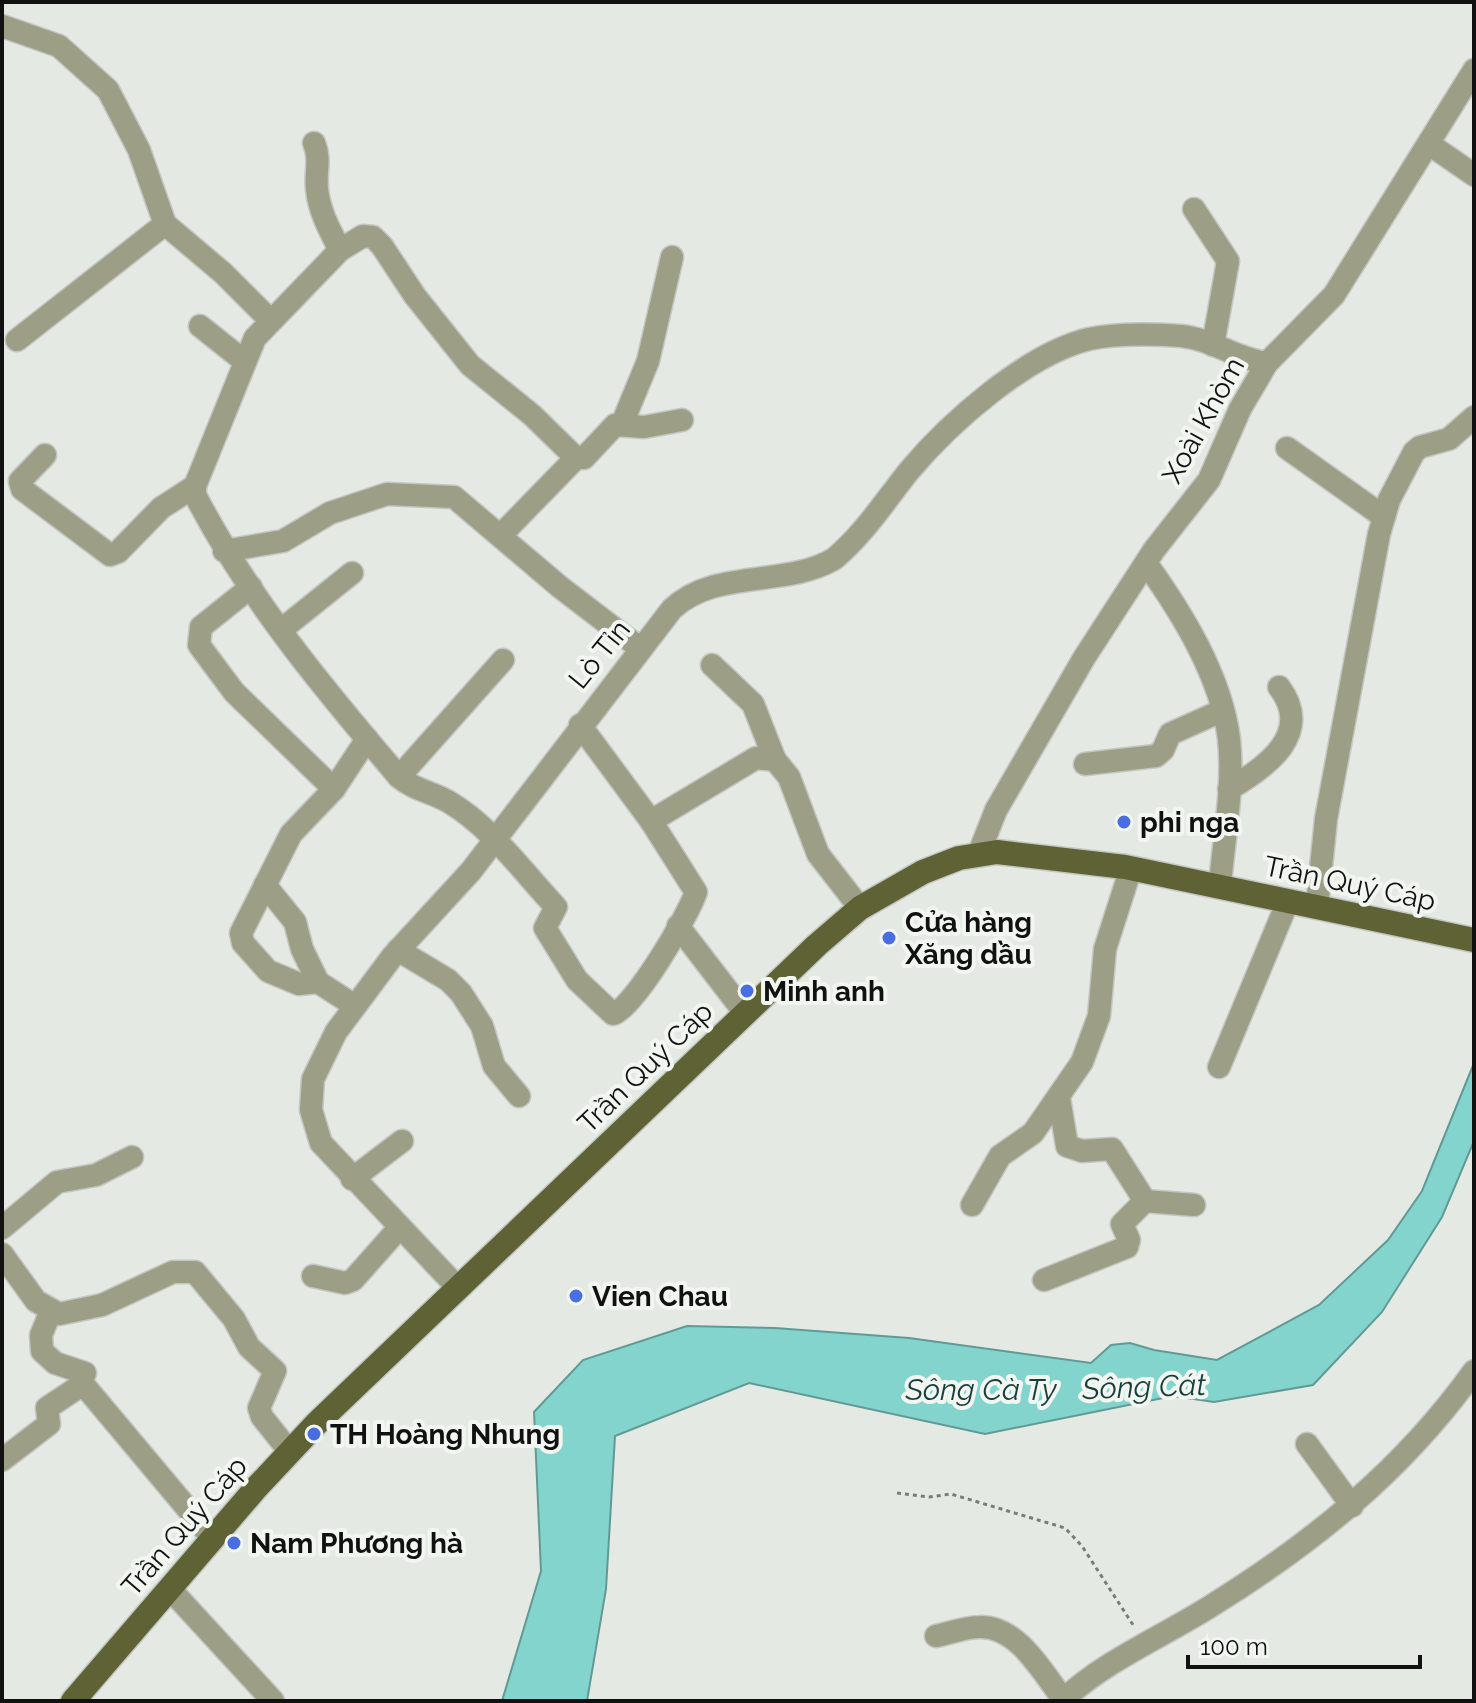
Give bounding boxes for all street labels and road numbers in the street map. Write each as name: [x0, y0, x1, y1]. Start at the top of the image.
street label: Xoài Khòm: [1155, 352, 1251, 489]
street label: Lò Tỉn: [562, 613, 637, 695]
street label: Trần Quý Cáp: [1261, 849, 1438, 918]
street label: Trần Quý Cáp: [571, 995, 719, 1140]
street label: Trần Quý Cáp: [115, 1450, 254, 1603]

